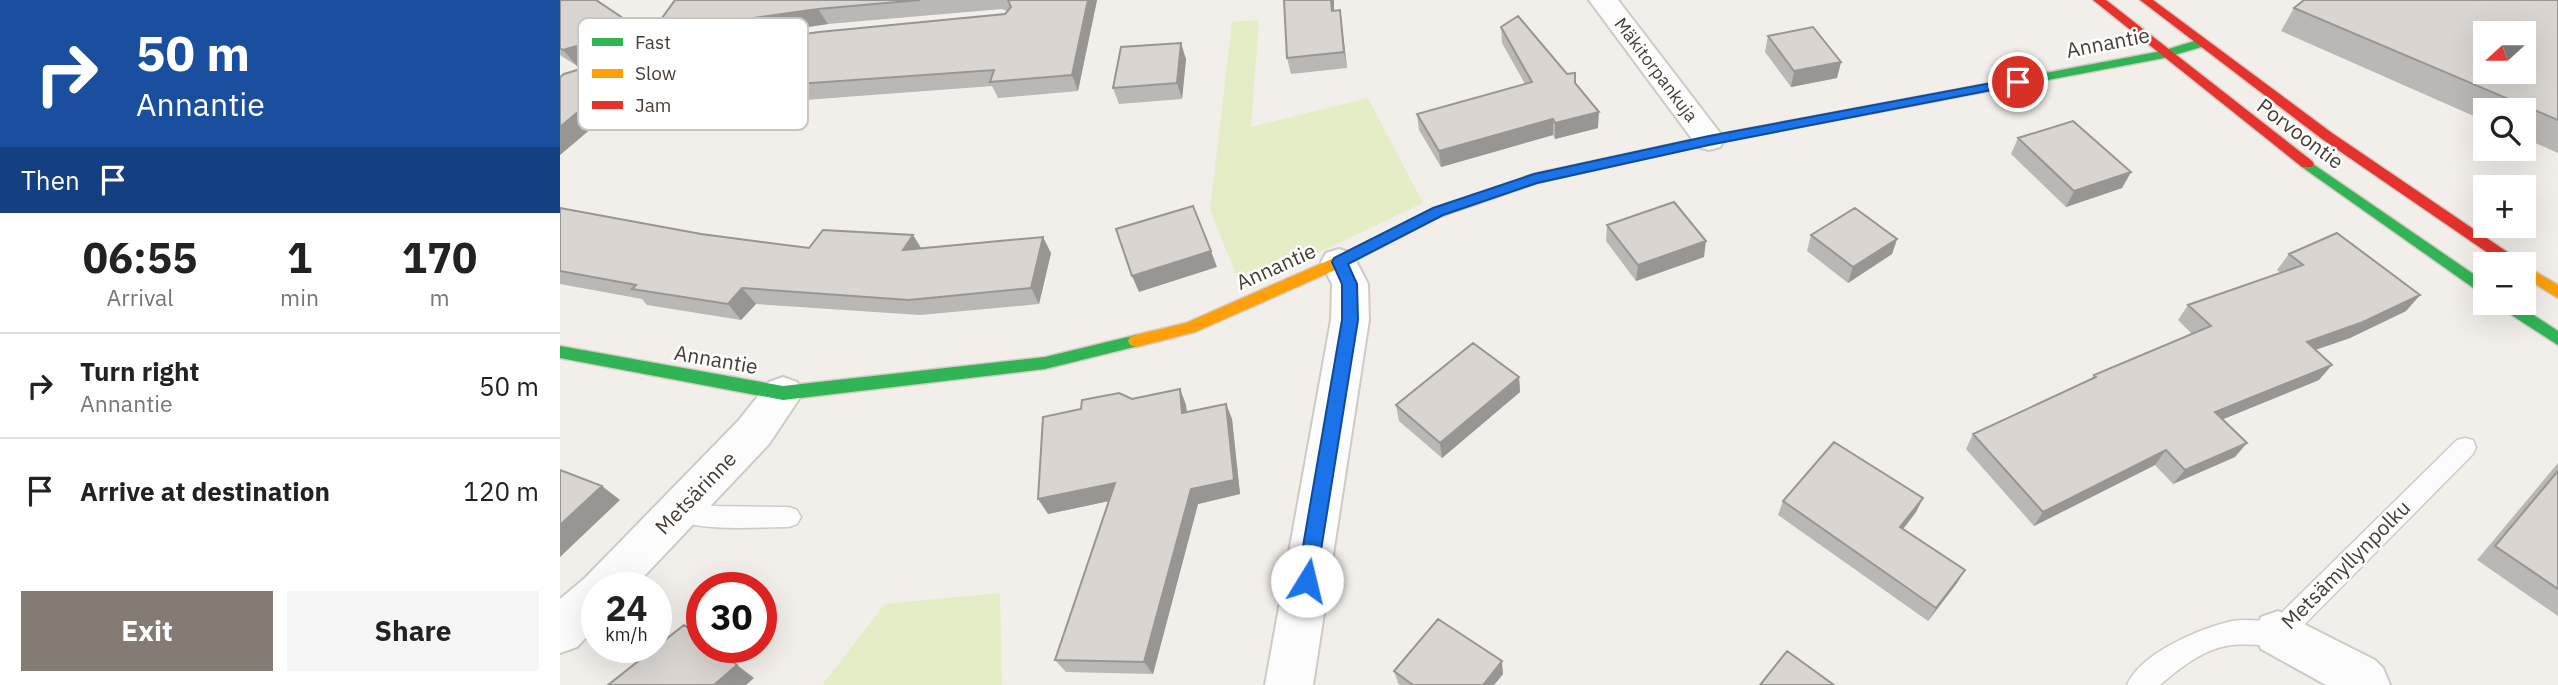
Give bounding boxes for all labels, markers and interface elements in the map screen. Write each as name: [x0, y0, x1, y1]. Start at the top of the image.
street label: Mäkitorpankuja: [1610, 13, 1703, 127]
legend: [578, 18, 808, 130]
street label: Annantie: [2064, 20, 2152, 64]
text: 50 m: [136, 21, 250, 84]
north arrow: [2473, 21, 2536, 84]
map controls: [2473, 21, 2536, 315]
icon: right: [21, 28, 112, 119]
text: Fast: [635, 30, 671, 54]
pin: [1988, 52, 2048, 112]
text: Slow: [635, 61, 676, 85]
icon: arrive: [1999, 63, 2037, 101]
text: Annantie: [136, 83, 265, 125]
street label: Porvoontie: [2252, 91, 2350, 175]
text: Jam: [635, 93, 671, 117]
button: search: [2473, 98, 2536, 161]
icon: arrive: [94, 161, 132, 199]
text: Then: [21, 163, 80, 197]
button: +: [2473, 175, 2536, 238]
text: 06:55: [83, 230, 197, 285]
text: 1: [287, 230, 312, 285]
text: 170: [402, 230, 477, 285]
street label: Annantie: [1231, 236, 1320, 296]
button: −: [2473, 252, 2536, 315]
text: Arrival: [107, 282, 174, 312]
text: min: [280, 282, 319, 312]
text: m: [429, 282, 450, 312]
street label: Annantie: [672, 338, 760, 380]
text: Turn right: [80, 354, 199, 388]
icon: right: [21, 367, 59, 405]
text: 50 m: [479, 369, 539, 403]
text: Annantie: [80, 388, 173, 418]
street label: Metsärinne: [648, 445, 742, 540]
icon: arrive: [21, 472, 59, 510]
text: Arrive at destination: [80, 474, 330, 508]
text: 120 m: [463, 474, 539, 508]
street label: Metsämyllynpolku: [2275, 494, 2416, 635]
position arrow: [1270, 544, 1344, 618]
speed limit sign: 30: [686, 572, 777, 663]
text: 24: [605, 585, 648, 631]
button: Exit: [21, 591, 273, 671]
button: Share: [287, 591, 539, 671]
text: km/h: [605, 623, 648, 646]

